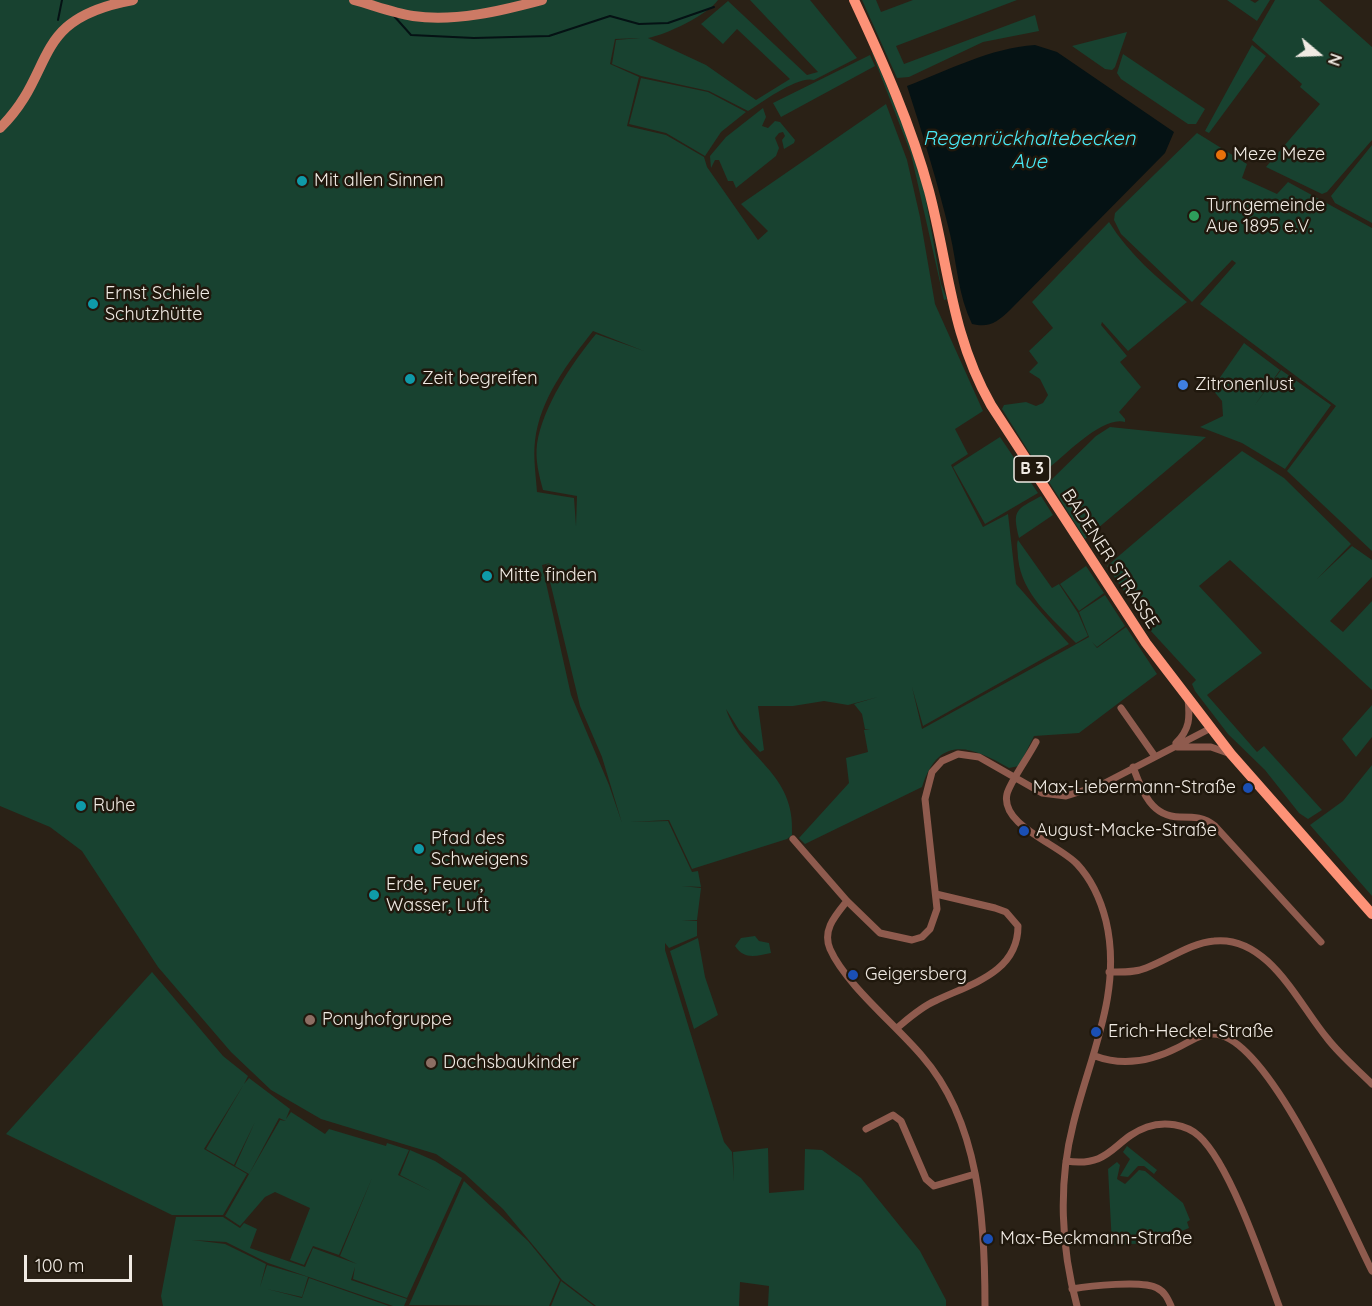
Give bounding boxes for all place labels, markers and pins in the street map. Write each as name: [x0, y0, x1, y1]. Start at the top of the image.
place label: Meze Meze: [1233, 144, 1325, 166]
marker: Meze Meze: [1214, 148, 1228, 162]
place label: Mit allen Sinnen: [314, 170, 444, 192]
marker: Mit allen Sinnen: [295, 174, 309, 188]
place label: Turngemeinde Aue 1895 e.V.: [1206, 195, 1325, 238]
marker: Turngemeinde Aue 1895 e.V.: [1187, 209, 1201, 223]
place label: Ernst Schiele Schutzhütte: [105, 283, 210, 326]
marker: Ernst Schiele Schutzhütte: [86, 297, 100, 311]
place label: Zeit begreifen: [422, 368, 538, 390]
marker: Zeit begreifen: [403, 372, 417, 386]
place label: Zitronenlust: [1195, 374, 1294, 396]
marker: Zitronenlust: [1176, 378, 1190, 392]
place label: Mitte finden: [499, 565, 597, 587]
marker: Mitte finden: [480, 569, 494, 583]
place label: Max-Liebermann-Straße: [1033, 777, 1236, 799]
marker: Max-Liebermann-Straße: [1241, 781, 1255, 795]
place label: Ruhe: [93, 795, 136, 817]
marker: Ruhe: [74, 799, 88, 813]
place label: August-Macke-Straße: [1036, 820, 1217, 842]
marker: August-Macke-Straße: [1017, 824, 1031, 838]
place label: Pfad des Schweigens: [431, 828, 528, 870]
marker: Pfad des Schweigens: [412, 842, 426, 856]
place label: Erde, Feuer, Wasser, Luft: [386, 874, 489, 916]
marker: Erde, Feuer, Wasser, Luft: [367, 888, 381, 902]
place label: Geigersberg: [865, 964, 967, 986]
marker: Geigersberg: [846, 968, 860, 982]
place label: Ponyhofgruppe: [322, 1009, 452, 1031]
marker: Ponyhofgruppe: [303, 1013, 317, 1027]
place label: Erich-Heckel-Straße: [1108, 1021, 1274, 1043]
marker: Erich-Heckel-Straße: [1089, 1025, 1103, 1039]
place label: Dachsbaukinder: [443, 1052, 579, 1074]
marker: Dachsbaukinder: [424, 1056, 438, 1070]
place label: Max-Beckmann-Straße: [1000, 1228, 1192, 1250]
marker: Max-Beckmann-Straße: [981, 1232, 995, 1246]

